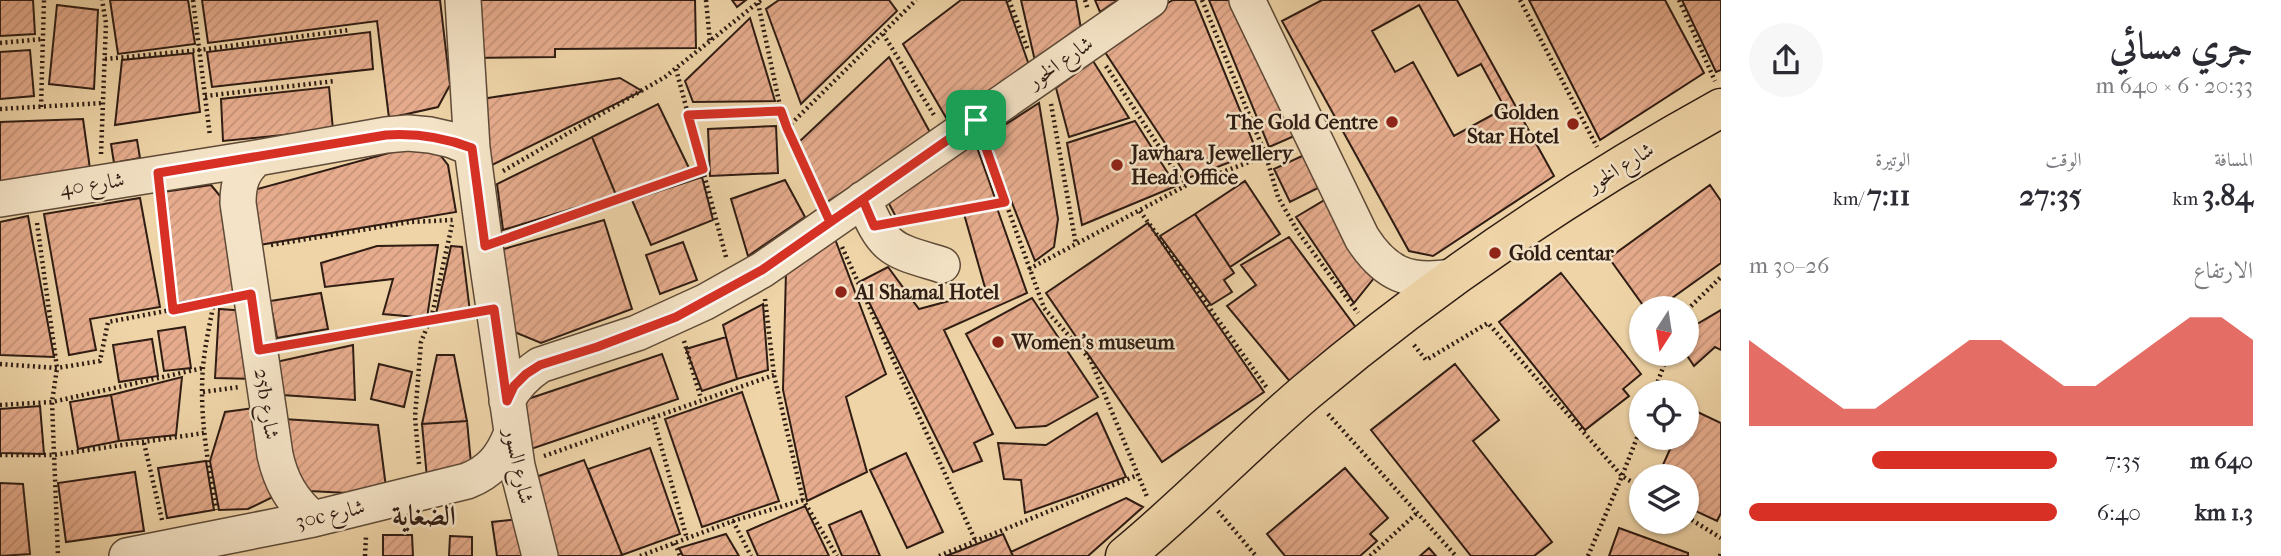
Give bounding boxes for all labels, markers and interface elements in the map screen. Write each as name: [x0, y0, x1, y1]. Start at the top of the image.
button: share: [1749, 23, 1823, 97]
text: جري مسائي: [2109, 23, 2253, 68]
street label: شارع الخور: [1021, 31, 1101, 99]
text: 20:33 · 6 × 640 m: [2096, 72, 2253, 99]
pin: [946, 90, 1006, 150]
place label: Golden Star Hotel: [1467, 100, 1560, 148]
icon: arrive: [957, 101, 995, 139]
place label: The Gold Centre: [1226, 110, 1379, 134]
marker: The Gold Centre: [1384, 114, 1400, 130]
marker: Golden Star Hotel: [1565, 116, 1581, 132]
street label: شارع الخور: [1580, 137, 1661, 203]
place label: Jawhara Jewellery Head Office: [1129, 141, 1295, 189]
text: الوتيرة: [1875, 149, 1910, 171]
text: الوقت: [2045, 149, 2082, 171]
text: المسافة: [2214, 149, 2253, 171]
marker: Jawhara Jewellery Head Office: [1109, 157, 1125, 173]
street label: شارع 40: [58, 167, 127, 207]
text: 7:11: [1867, 178, 1910, 213]
text: 27:35: [2019, 178, 2082, 213]
text: 3.84: [2202, 178, 2253, 213]
text: /km: [1833, 188, 1867, 210]
text: km: [2173, 188, 2202, 210]
place label: Gold centar: [1509, 241, 1615, 265]
marker: Gold centar: [1487, 245, 1503, 261]
text: 26–30 m: [1749, 252, 1830, 279]
text: الارتفاع: [2193, 257, 2253, 284]
place label: Al Shamal Hotel: [853, 280, 999, 304]
marker: Al Shamal Hotel: [833, 284, 849, 300]
north arrow: [1629, 296, 1699, 366]
map controls: [1629, 296, 1699, 534]
place label: Women's museum: [1011, 330, 1175, 354]
marker: Women's museum: [990, 334, 1006, 350]
street label: 25b شارع: [244, 367, 284, 442]
button: locate: [1629, 380, 1699, 450]
street label: شارع السور: [493, 424, 539, 507]
text: 7:35: [2105, 447, 2141, 474]
text: 640 m: [2190, 447, 2253, 474]
button: layers: [1629, 464, 1699, 534]
street label: 30c شارع: [293, 494, 368, 539]
district label: الضغاية: [392, 499, 456, 533]
text: 6:40: [2097, 499, 2141, 526]
text: 1.3 km: [2195, 499, 2253, 526]

